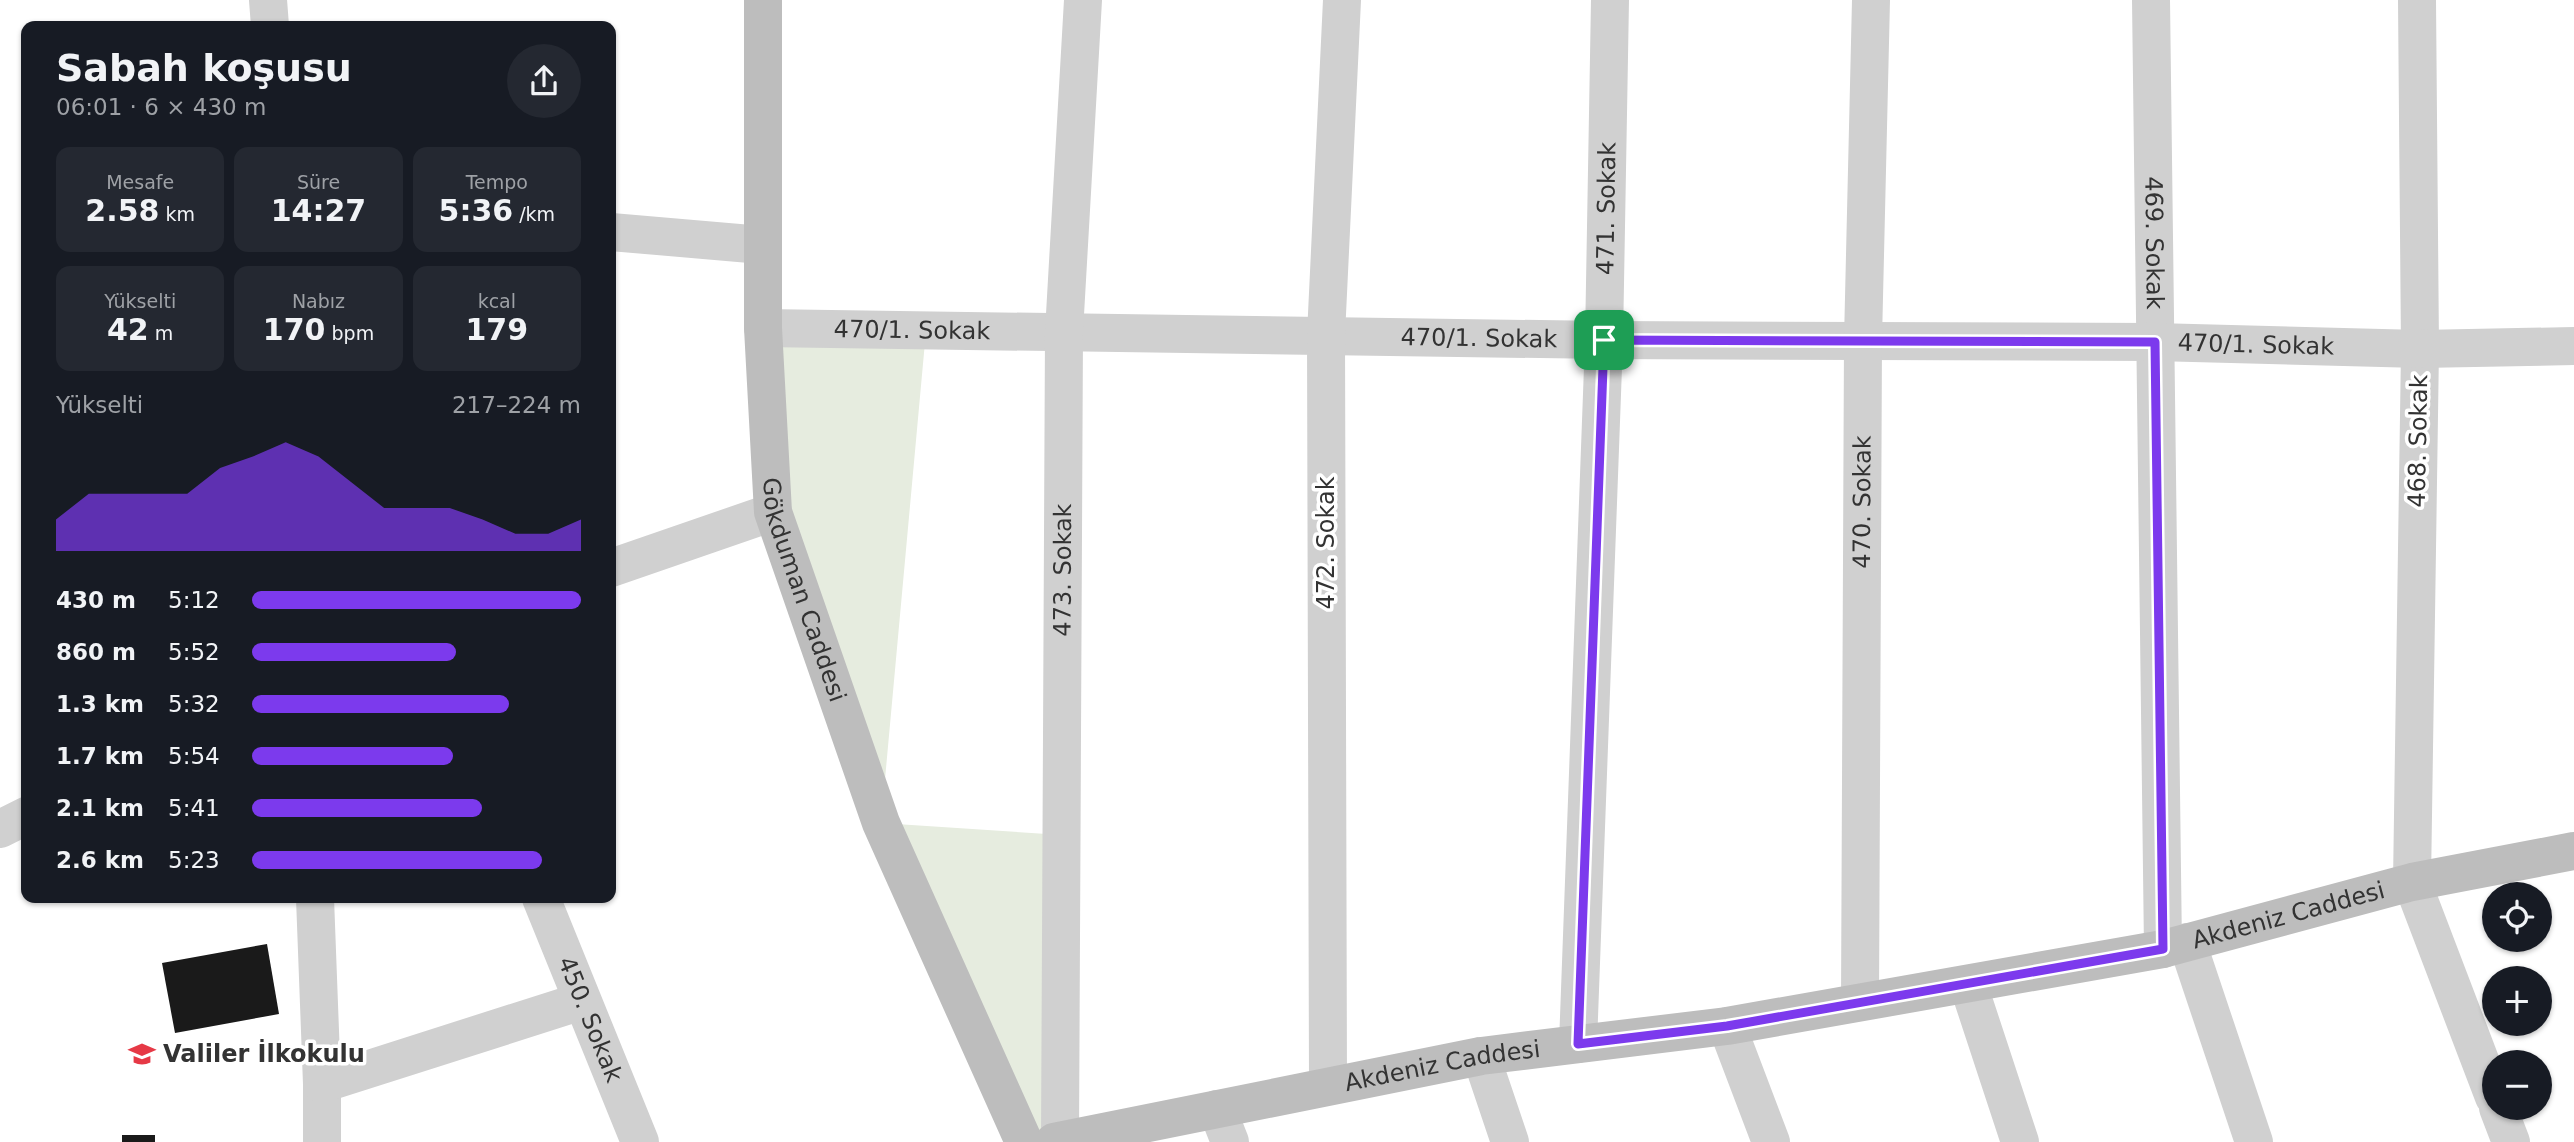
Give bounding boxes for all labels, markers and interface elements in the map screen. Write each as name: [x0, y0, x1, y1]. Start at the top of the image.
button: share: [507, 44, 581, 118]
text: Sabah koşusu: [56, 46, 352, 90]
text: 06:01 · 6 × 430 m: [56, 94, 266, 120]
street label: 471. Sokak: [1591, 142, 1621, 275]
text: Mesafe: [106, 171, 174, 193]
text: Süre: [297, 171, 340, 193]
text: Tempo: [466, 171, 528, 193]
street label: 469. Sokak: [2139, 176, 2169, 310]
text: 2.58: [85, 193, 159, 228]
text: 14:27: [271, 193, 366, 228]
text: 5:36: [439, 193, 513, 228]
text: km: [159, 203, 195, 225]
text: /km: [513, 203, 555, 225]
text: Yükselti: [104, 290, 176, 312]
text: Nabız: [292, 290, 345, 312]
text: kcal: [478, 290, 516, 312]
pin: [1574, 310, 1634, 370]
text: 42: [107, 312, 149, 347]
text: 170: [263, 312, 325, 347]
text: 179: [466, 312, 528, 347]
street label: 470/1. Sokak: [834, 315, 991, 345]
icon: arrive: [1585, 321, 1623, 359]
text: m: [149, 322, 173, 344]
text: bpm: [325, 322, 374, 344]
street label: 470/1. Sokak: [1400, 323, 1557, 353]
street label: 470/1. Sokak: [2177, 329, 2335, 361]
street label: 468. Sokak: [2403, 374, 2433, 508]
text: Yükselti: [56, 392, 143, 418]
text: 217–224 m: [452, 392, 581, 418]
street label: 470. Sokak: [1848, 435, 1877, 569]
street label: 472. Sokak: [1312, 476, 1340, 610]
street label: Gökduman Caddesi: [757, 477, 852, 706]
street label: 473. Sokak: [1048, 503, 1077, 637]
text: 430 m: [56, 587, 136, 613]
text: 5:12: [168, 587, 220, 613]
text: 860 m: [56, 639, 136, 665]
text: 5:52: [168, 639, 220, 665]
text: 1.3 km: [56, 691, 144, 717]
text: 5:32: [168, 691, 220, 717]
text: 1.7 km: [56, 743, 144, 769]
text: 5:54: [168, 743, 220, 769]
text: 2.1 km: [56, 795, 144, 821]
text: 5:41: [168, 795, 220, 821]
text: 2.6 km: [56, 847, 144, 873]
text: 5:23: [168, 847, 220, 873]
street label: Akdeniz Caddesi: [2189, 876, 2388, 955]
map controls: [2482, 882, 2552, 1120]
button: locate: [2482, 882, 2552, 952]
street label: 450. Sokak: [552, 952, 628, 1086]
button: +: [2482, 966, 2552, 1036]
street label: Akdeniz Caddesi: [1342, 1035, 1542, 1097]
school or university icon: Valiler İlkokulu: [127, 1039, 157, 1069]
place label: Valiler İlkokulu: [163, 1039, 365, 1068]
button: −: [2482, 1050, 2552, 1120]

